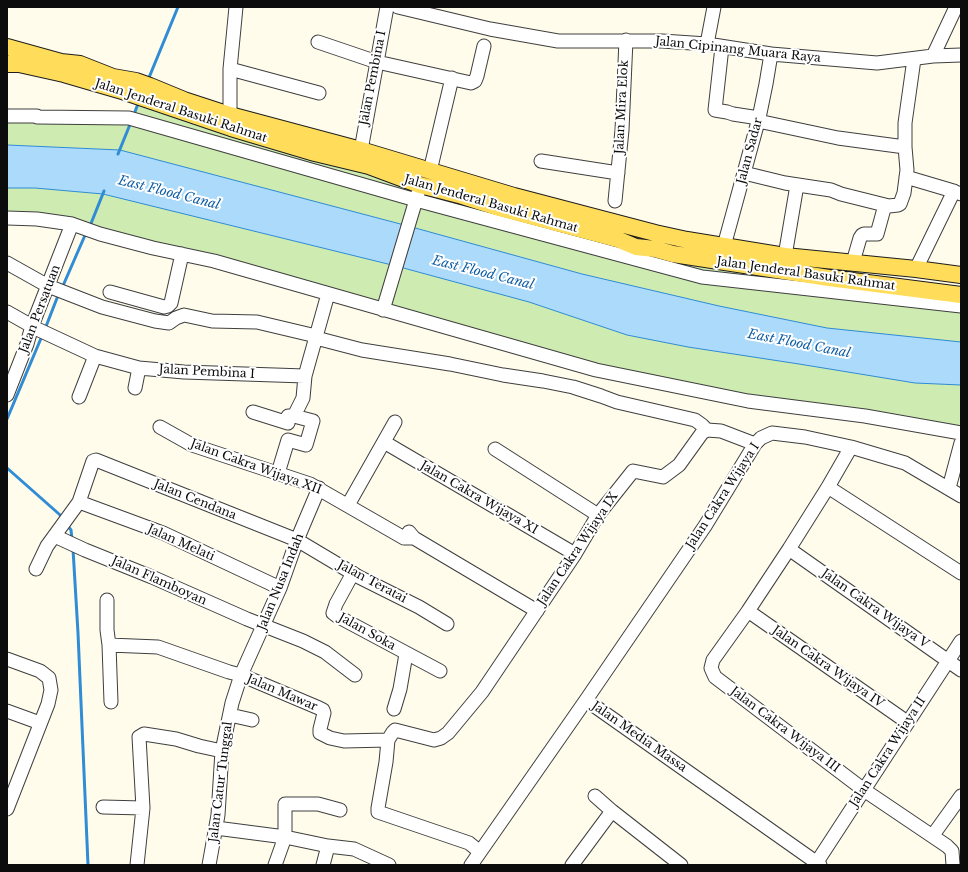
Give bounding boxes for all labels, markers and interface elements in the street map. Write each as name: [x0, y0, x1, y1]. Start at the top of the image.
street label: Jalan Pembina I: [357, 29, 389, 127]
street label: Jalan Cipinang Muara Raya: [655, 34, 821, 66]
street label: Jalan Mira Elok: [612, 60, 632, 154]
street label: Jalan Jenderal Basuki Rahmat: [93, 76, 269, 146]
street label: Jalan Sadar: [734, 116, 766, 186]
street label: Jalan Jenderal Basuki Rahmat: [402, 172, 580, 236]
water label: East Flood Canal: [117, 173, 221, 213]
water label: East Flood Canal: [431, 253, 535, 293]
street label: Jalan Jenderal Basuki Rahmat: [716, 254, 896, 294]
street label: Jalan Persatuan: [17, 263, 63, 355]
water label: East Flood Canal: [746, 326, 852, 362]
street label: Jalan Pembina I: [159, 362, 255, 382]
street label: Jalan Cakra Wijaya XII: [189, 437, 323, 497]
street label: Jalan Cakra Wijaya I: [683, 440, 763, 552]
street label: Jalan Cakra Wijaya XI: [418, 458, 540, 538]
street label: Jalan Cendana: [152, 477, 238, 523]
street label: Jalan Cakra Wijaya IX: [535, 490, 621, 608]
street label: Jalan Melati: [145, 522, 217, 564]
street label: Jalan Nusa Indah: [255, 531, 307, 633]
street label: Jalan Flamboyan: [109, 554, 209, 608]
street label: Jalan Teratai: [335, 558, 409, 606]
street label: Jalan Cakra Wijaya V: [818, 566, 932, 652]
street label: Jalan Soka: [336, 610, 398, 654]
street label: Jalan Cakra Wijaya IV: [769, 623, 887, 711]
street label: Jalan Mawar: [245, 672, 319, 714]
street label: Jalan Cakra Wijaya III: [727, 684, 843, 776]
street label: Jalan Cakra Wijaya II: [847, 694, 929, 810]
street label: Jalan Media Massa: [589, 699, 689, 775]
street label: Jalan Catur Tunggal: [206, 721, 236, 843]

